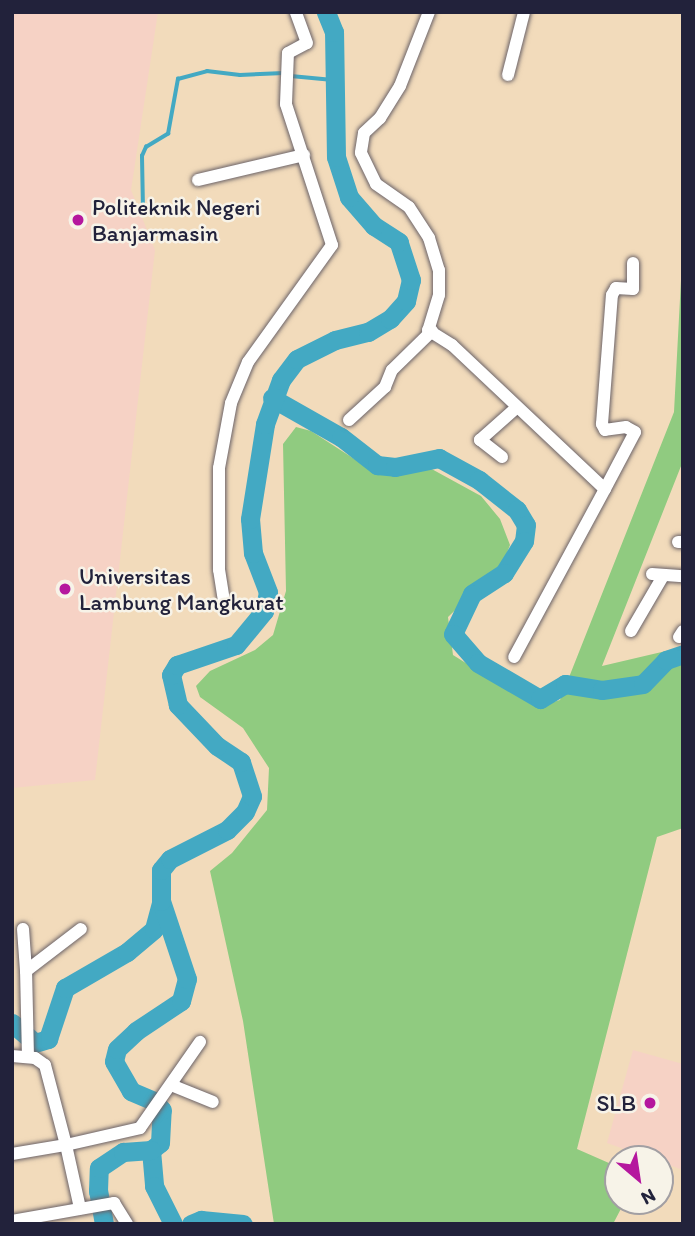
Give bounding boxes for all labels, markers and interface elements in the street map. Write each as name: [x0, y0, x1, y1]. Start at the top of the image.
place label: Politeknik Negeri Banjarmasin: [92, 193, 260, 247]
marker: Politeknik Negeri Banjarmasin: [70, 212, 86, 228]
place label: Universitas Lambung Mangkurat: [79, 562, 285, 616]
marker: Universitas Lambung Mangkurat: [57, 581, 73, 597]
place label: SLB: [596, 1089, 636, 1117]
marker: SLB: [642, 1095, 658, 1111]
north arrow: [604, 1145, 674, 1215]
text: N: [637, 1184, 660, 1210]

